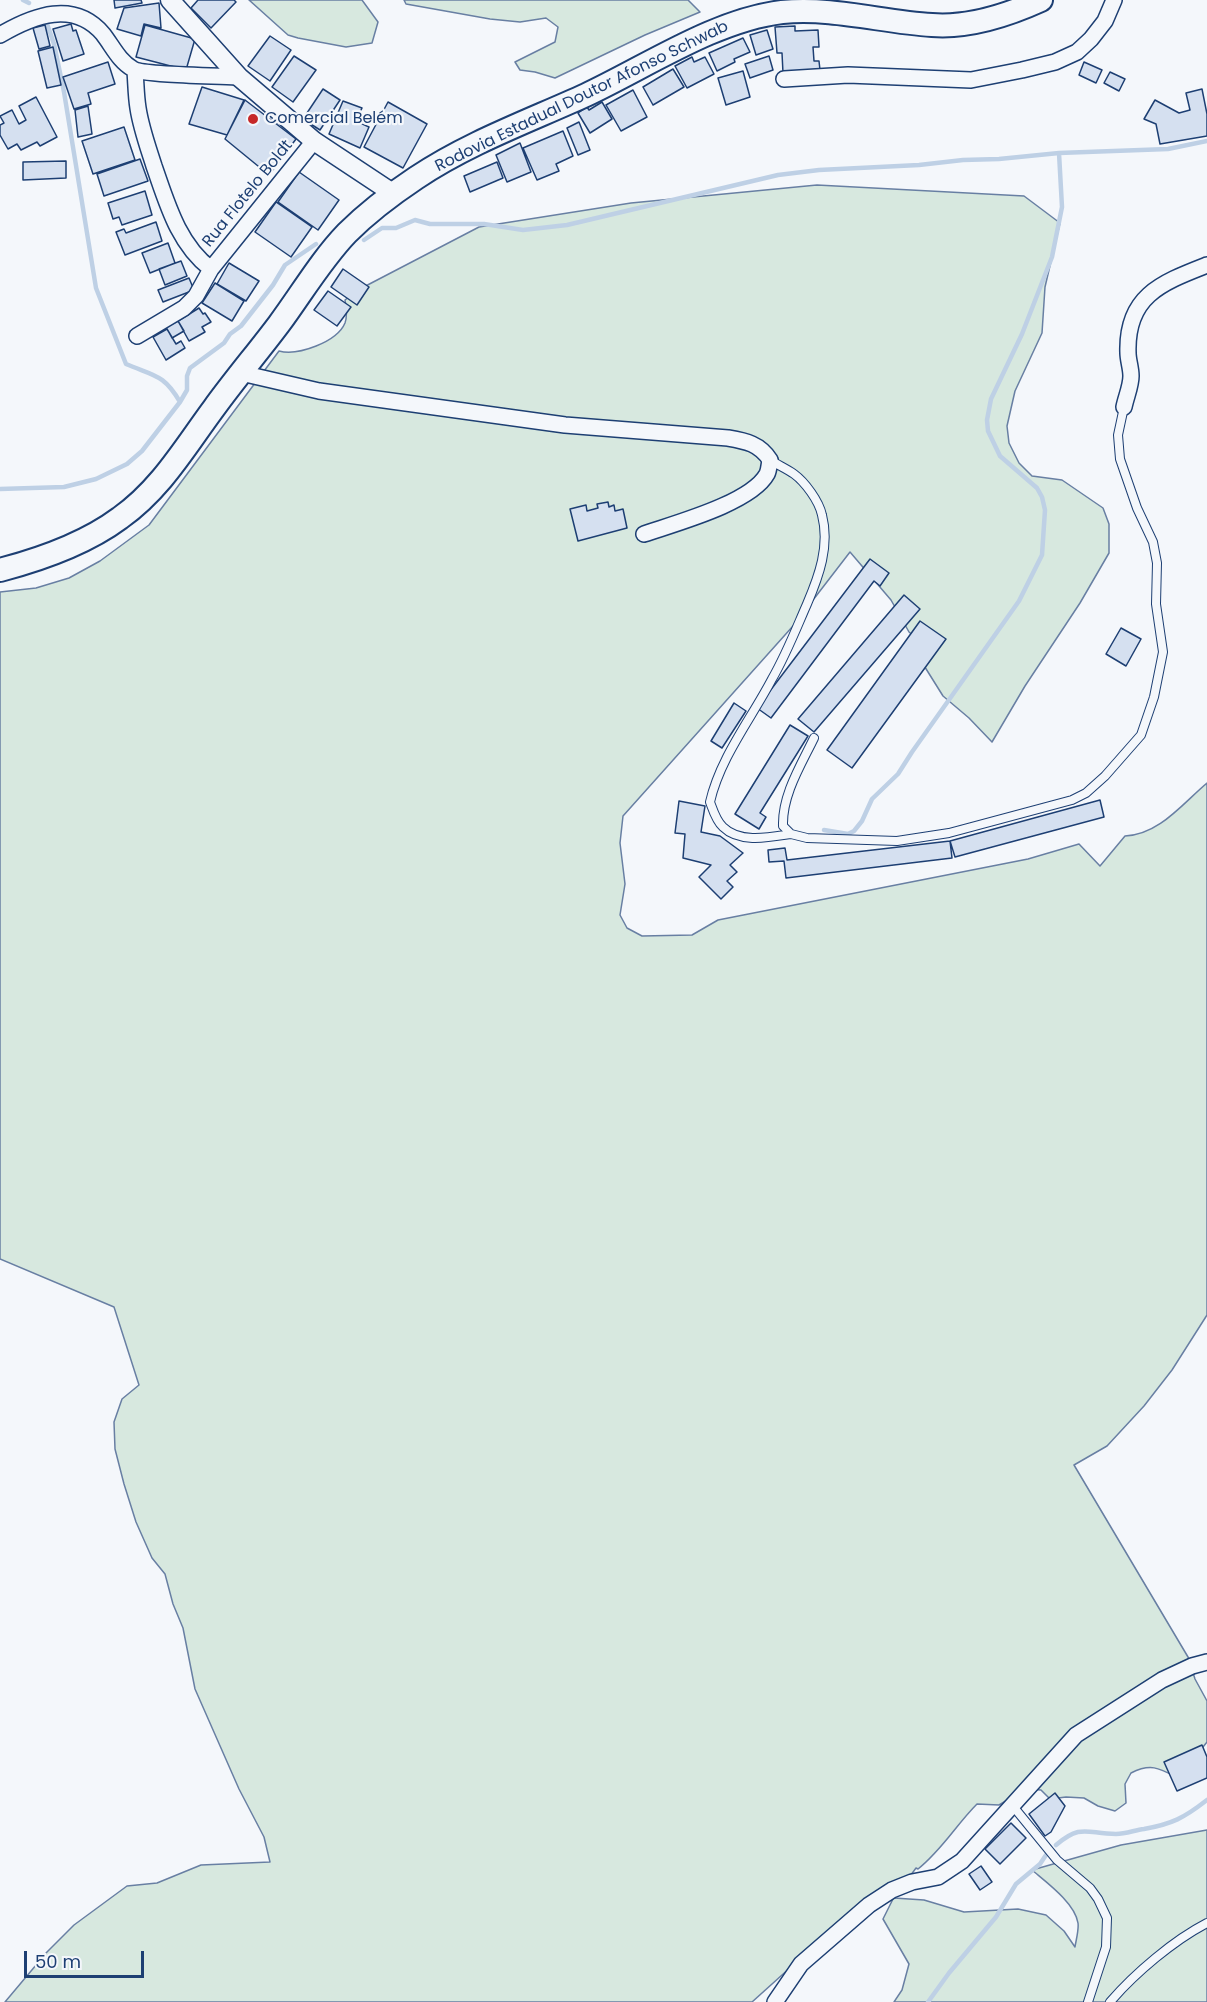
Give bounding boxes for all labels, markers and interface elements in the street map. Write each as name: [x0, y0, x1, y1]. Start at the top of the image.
street label: Rodovia Estadual Doutor Afonso Schwab: [432, 17, 732, 177]
place label: Comercial Belém: [265, 109, 403, 129]
marker: Comercial Belém: [246, 112, 260, 126]
street label: Rua Flotelo Boldt: [199, 137, 297, 251]
scale bar: [27, 1939, 147, 1977]
text: 50 m: [35, 1949, 81, 1974]

